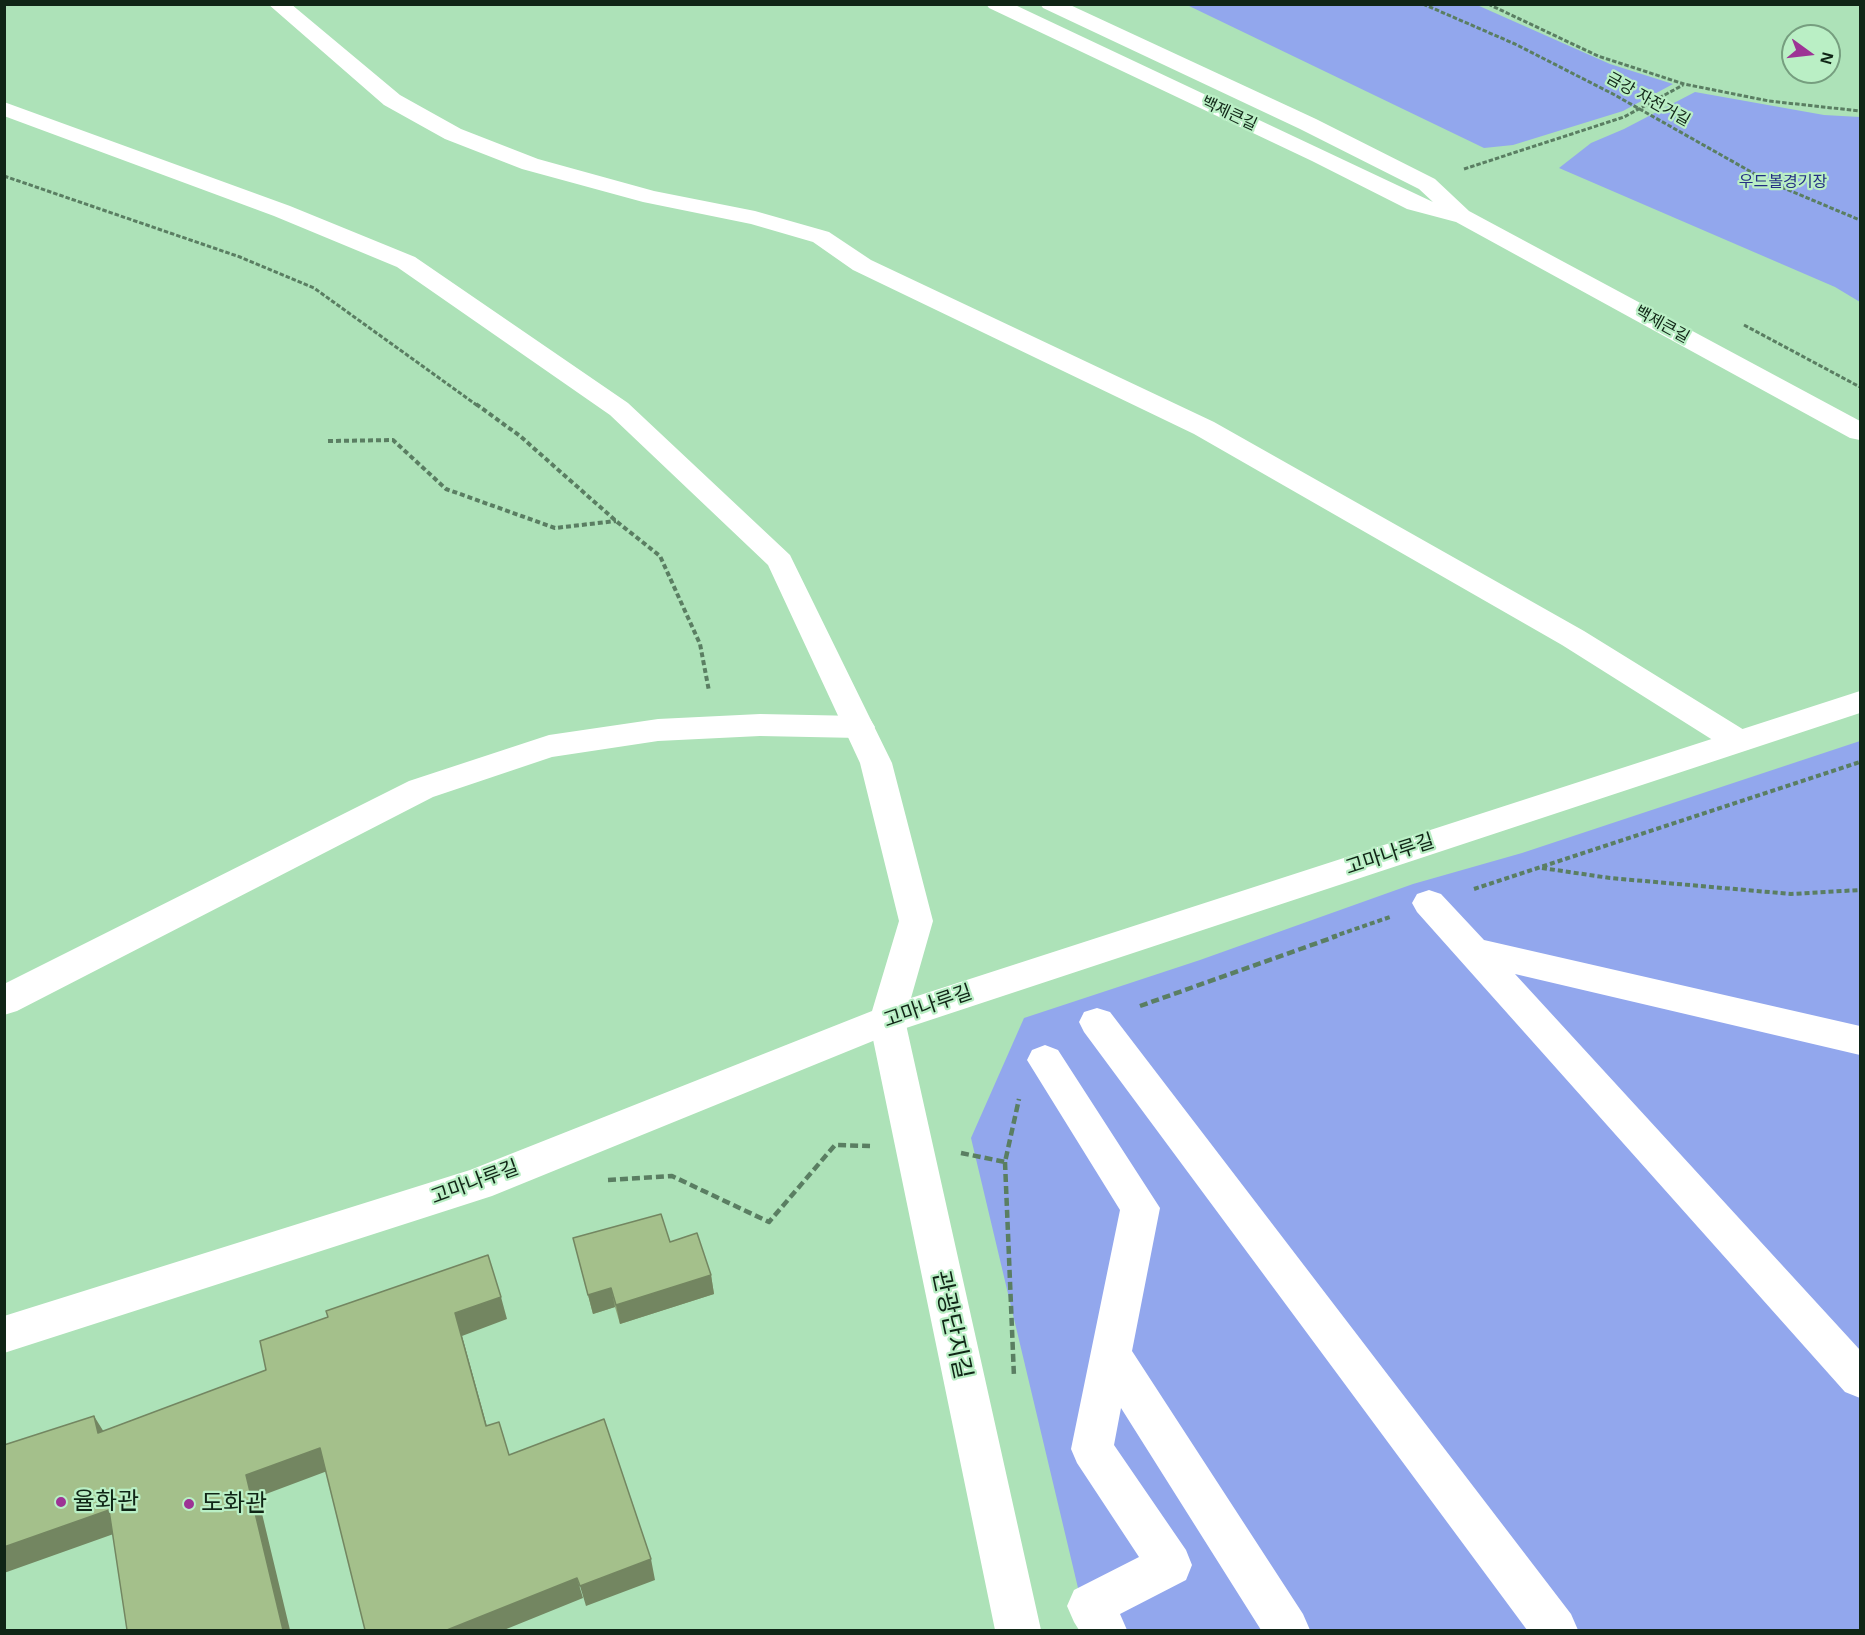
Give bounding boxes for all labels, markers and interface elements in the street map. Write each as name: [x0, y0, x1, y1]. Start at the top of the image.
north arrow: [1781, 24, 1841, 84]
text: N: [1817, 50, 1837, 66]
street label: 금강 자전거길: [1603, 69, 1693, 131]
street label: 백제큰길: [1198, 93, 1260, 135]
park label: 우드볼경기장: [1739, 173, 1827, 193]
street label: 백제큰길: [1632, 302, 1692, 348]
street label: 고마나루길: [1343, 829, 1437, 881]
street label: 고마나루길: [881, 981, 975, 1033]
street label: 고마나루길: [428, 1156, 522, 1210]
street label: 관광단지길: [925, 1268, 977, 1382]
place label: 율화관: [73, 1488, 139, 1516]
place label: 도화관: [201, 1490, 267, 1518]
marker: 율화관: [54, 1495, 68, 1509]
marker: 도화관: [182, 1497, 196, 1511]

